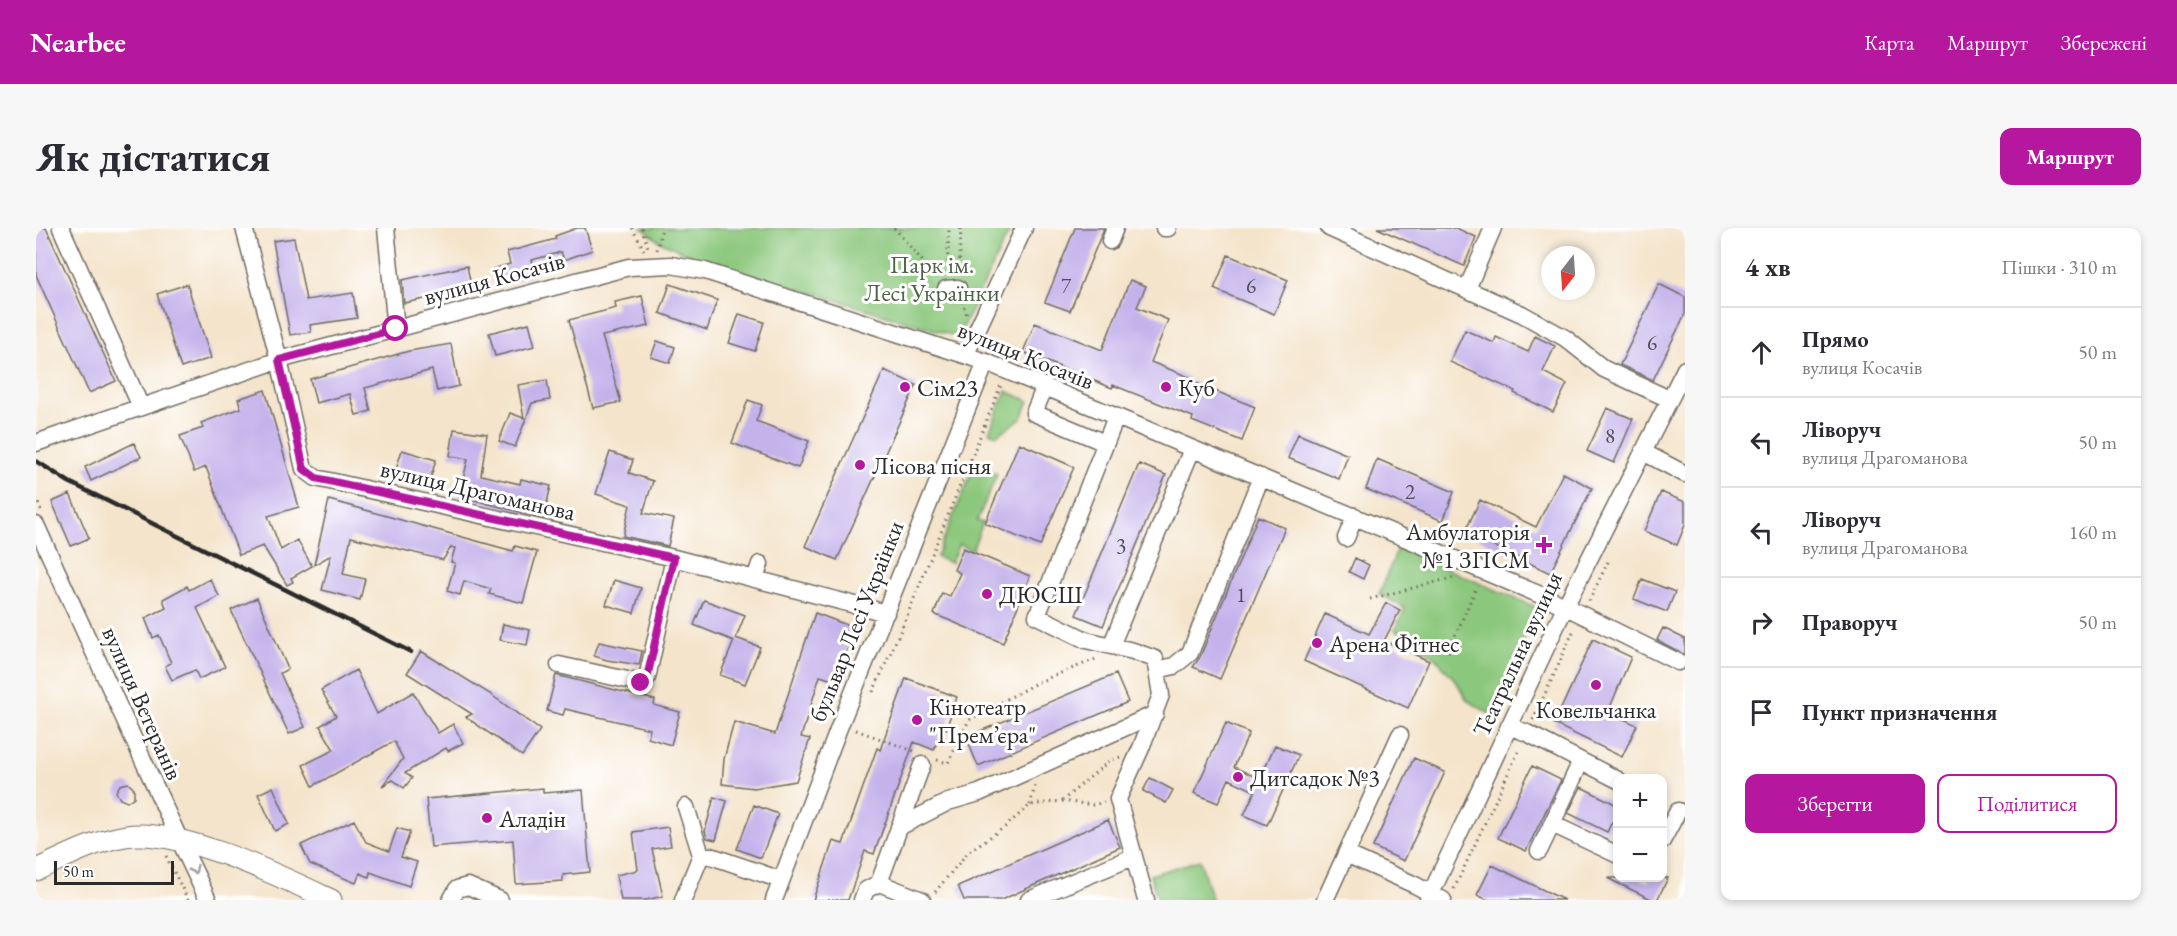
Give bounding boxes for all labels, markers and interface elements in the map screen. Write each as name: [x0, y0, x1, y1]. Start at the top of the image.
text: Nearbee: [30, 24, 126, 60]
text: Карта: [1864, 29, 1914, 56]
text: Маршрут: [1947, 29, 2028, 56]
text: Збережені: [2061, 29, 2147, 56]
button: Маршрут: [2000, 128, 2141, 185]
text: Як дістатися: [36, 129, 270, 184]
street label: вулиця Косачів: [420, 244, 568, 312]
north arrow: [1541, 246, 1595, 300]
park label: Парк ім. Лесі Українки: [864, 249, 1000, 308]
text: 4 хв: [1745, 250, 1791, 284]
text: Пішки · 310 m: [2001, 254, 2117, 280]
house number: 7: [1061, 272, 1072, 299]
house number: 6: [1246, 272, 1256, 299]
street label: вулиця Косачів: [953, 314, 1099, 396]
route start: [382, 315, 408, 341]
text: Прямо: [1802, 325, 1869, 354]
house number: 6: [1647, 329, 1657, 356]
icon: ahead: [1745, 336, 1778, 369]
text: 50 m: [2078, 339, 2117, 365]
text: вулиця Косачів: [1802, 354, 1922, 380]
place label: Сім23: [917, 372, 978, 403]
place label: Куб: [1178, 372, 1215, 403]
marker: Сім23: [898, 380, 912, 394]
marker: Куб: [1159, 380, 1173, 394]
text: Ліворуч: [1802, 415, 1881, 444]
house number: 8: [1605, 422, 1615, 449]
icon: left: [1745, 426, 1778, 459]
text: 50 m: [2078, 429, 2117, 455]
text: вулиця Драгоманова: [1802, 444, 1968, 470]
place label: Лісова пісня: [872, 450, 992, 481]
street label: вулиця Драгоманова: [377, 452, 579, 528]
marker: Лісова пісня: [853, 458, 867, 472]
house number: 2: [1405, 478, 1415, 505]
text: Ліворуч: [1802, 505, 1881, 534]
street label: бульвар Лесі Українки: [802, 516, 911, 726]
place label: Амбулаторія №1 ЗПСМ: [1405, 516, 1530, 575]
icon: left: [1745, 516, 1778, 549]
text: 160 m: [2069, 519, 2117, 545]
house number: 3: [1116, 532, 1126, 559]
text: вулиця Драгоманова: [1802, 534, 1968, 560]
marker: Амбулаторія №1 ЗПСМ: [1535, 536, 1553, 554]
street label: Театральна вулиця: [1465, 566, 1569, 742]
place label: ДЮСШ: [999, 579, 1083, 610]
house number: 1: [1236, 581, 1246, 608]
marker: ДЮСШ: [980, 587, 994, 601]
icon: right: [1745, 606, 1778, 639]
text: Праворуч: [1802, 608, 1898, 637]
text: 50 m: [2078, 609, 2117, 635]
street label: вулиця Ветеранів: [95, 622, 191, 784]
place label: Арена Фітнес: [1328, 628, 1460, 659]
marker: Арена Фітнес: [1310, 636, 1324, 650]
route end: [627, 669, 653, 695]
marker: Ковельчанка: [1589, 678, 1603, 692]
place label: Кінотеатр "Прем’єра": [929, 691, 1036, 750]
place label: Ковельчанка: [1536, 694, 1657, 725]
icon: arrive: [1745, 696, 1778, 729]
text: Пункт призначення: [1802, 698, 1997, 727]
marker: Кінотеатр "Прем’єра": [910, 713, 924, 727]
place label: Дитсадок №3: [1250, 762, 1380, 793]
marker: Дитсадок №3: [1231, 770, 1245, 784]
map controls: [1613, 774, 1667, 882]
button: +: [1613, 774, 1667, 828]
button: Зберегти: [1745, 774, 1925, 833]
button: Поділитися: [1937, 774, 2117, 833]
place label: Аладін: [498, 803, 566, 834]
marker: Аладін: [480, 811, 494, 825]
button: −: [1613, 828, 1667, 882]
scale bar: [54, 858, 174, 886]
text: 50 m: [63, 861, 94, 882]
one-way arrow: [187, 864, 199, 875]

